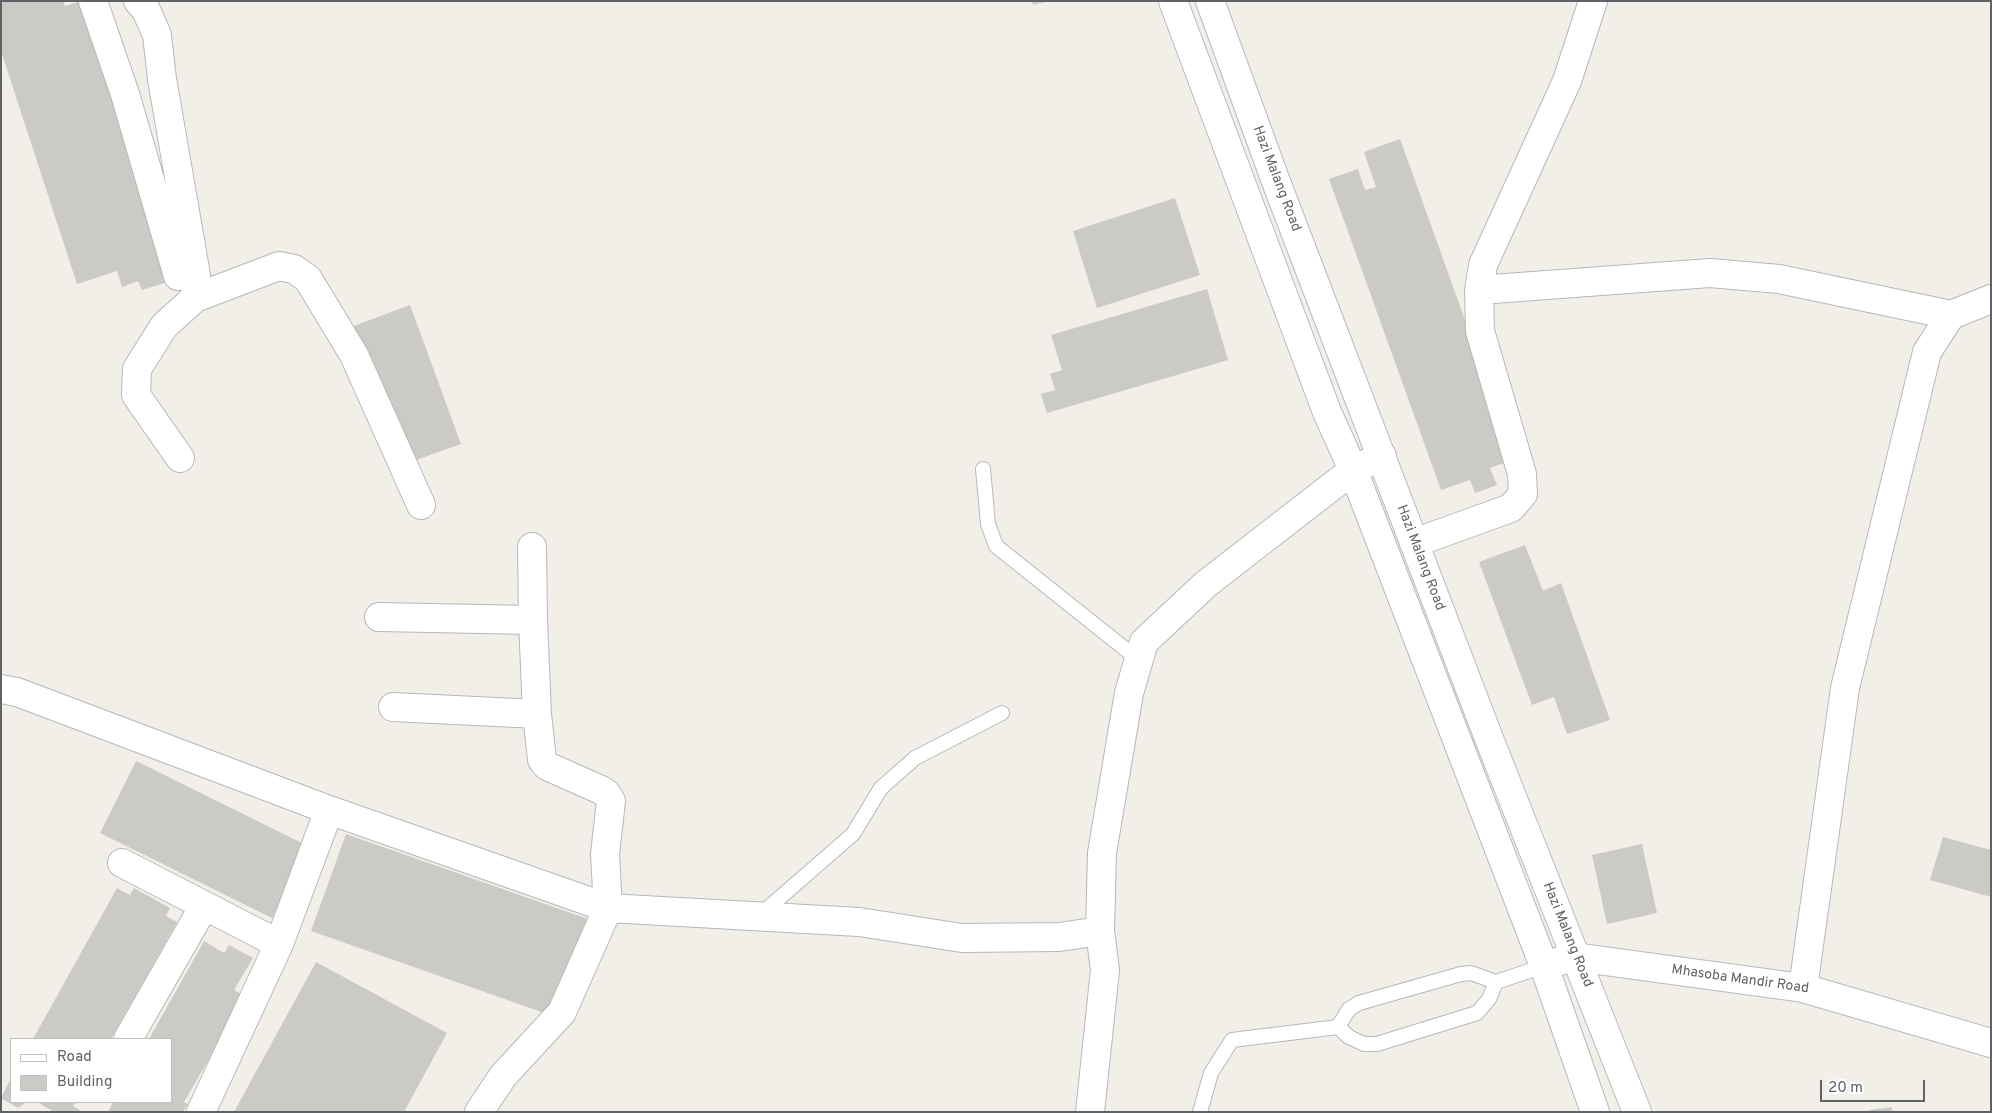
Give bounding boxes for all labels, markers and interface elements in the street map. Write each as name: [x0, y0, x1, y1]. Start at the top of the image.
street label: Hazi Malang Road: [1248, 124, 1304, 234]
street label: Hazi Malang Road: [1392, 503, 1448, 613]
street label: Hazi Malang Road: [1538, 880, 1596, 990]
street label: Mhasoba Mandir Road: [1670, 962, 1810, 998]
legend: [10, 1038, 172, 1103]
text: Road: [57, 1048, 92, 1067]
scale bar: [1822, 1070, 1927, 1102]
text: Building: [57, 1073, 112, 1092]
text: 20 m: [1828, 1079, 1863, 1098]

